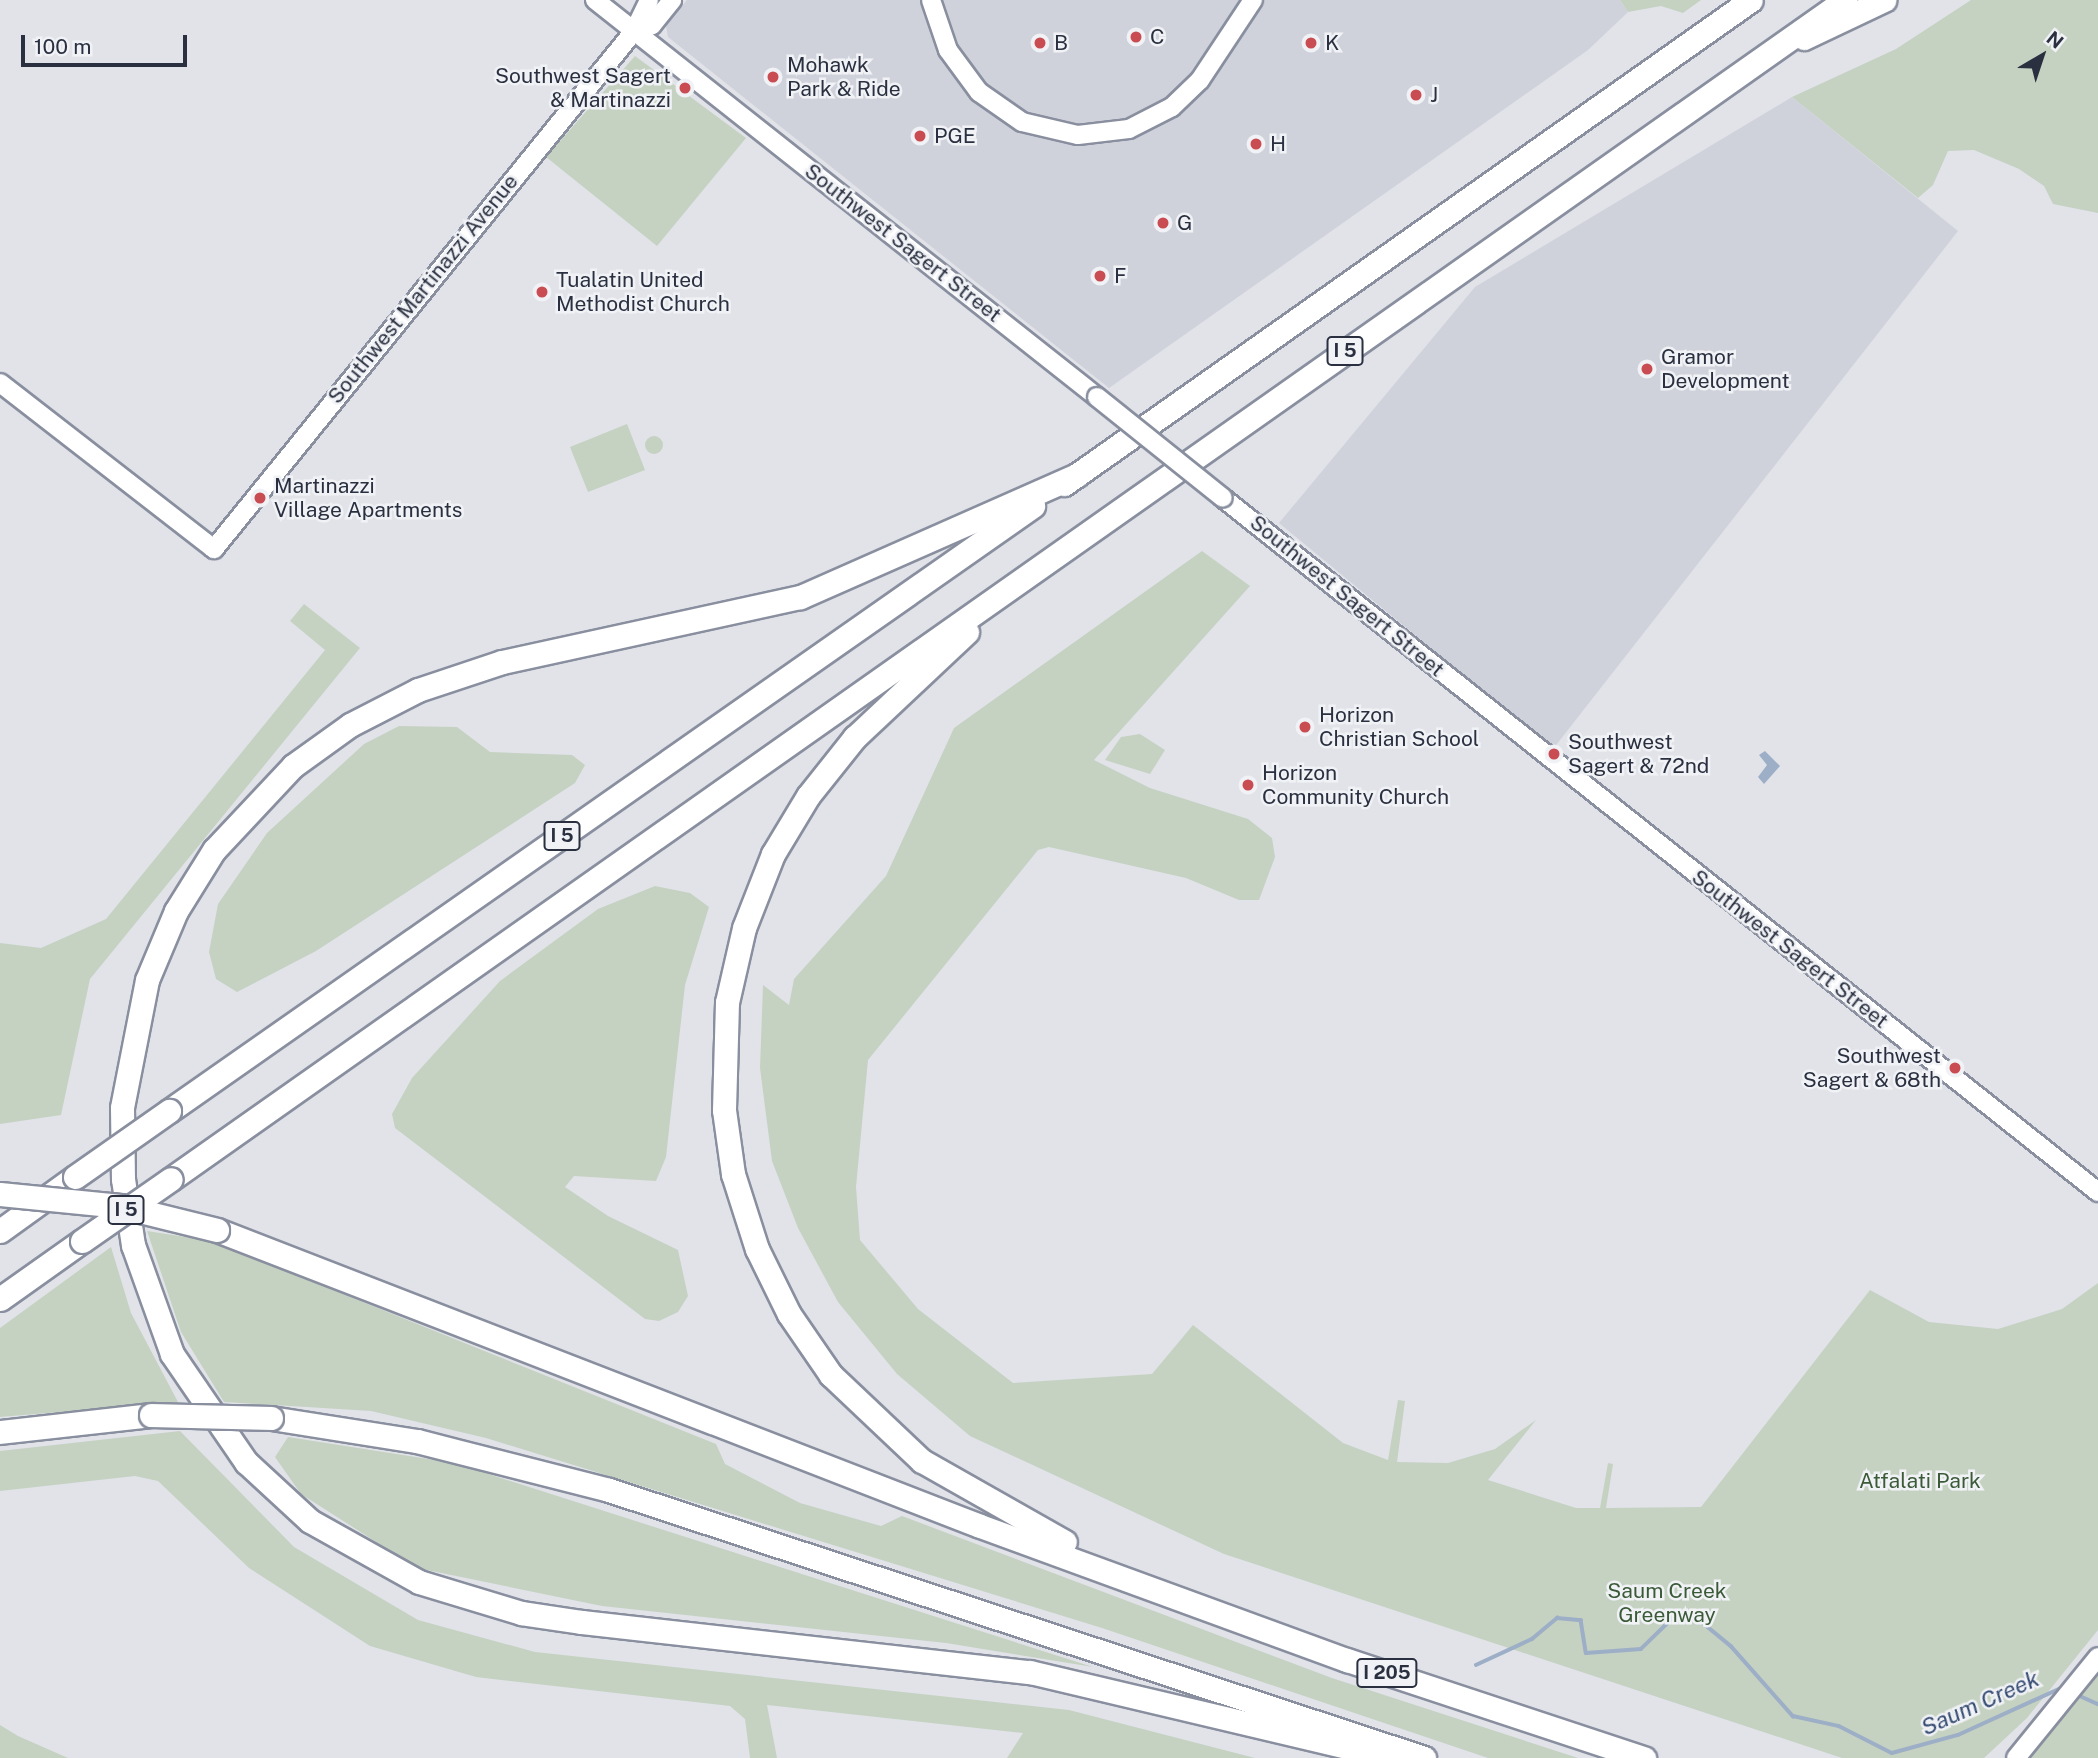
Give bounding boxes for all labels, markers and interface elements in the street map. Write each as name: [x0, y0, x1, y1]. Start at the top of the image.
scale bar: [24, 21, 191, 65]
north arrow: [2007, 21, 2077, 91]
place label: C: [1150, 24, 1164, 50]
text: N: [2043, 26, 2068, 53]
marker: C: [1128, 29, 1144, 45]
place label: B: [1054, 30, 1068, 56]
place label: K: [1325, 30, 1339, 56]
text: 100 m: [34, 34, 91, 59]
marker: B: [1032, 35, 1048, 51]
marker: K: [1303, 35, 1319, 51]
place label: Mohawk Park & Ride: [787, 52, 901, 102]
place label: Southwest Sagert & Martinazzi: [495, 63, 671, 113]
marker: Mohawk Park & Ride: [765, 69, 781, 85]
marker: Southwest Sagert & Martinazzi: [677, 80, 693, 96]
place label: J: [1430, 82, 1438, 108]
marker: J: [1408, 87, 1424, 103]
place label: PGE: [934, 123, 976, 149]
marker: PGE: [912, 128, 928, 144]
place label: H: [1270, 131, 1286, 157]
marker: H: [1248, 136, 1264, 152]
street label: Southwest Sagert Street: [800, 158, 1006, 328]
street label: Southwest Martinazzi Avenue: [323, 169, 523, 409]
place label: G: [1177, 210, 1192, 236]
marker: G: [1155, 215, 1171, 231]
place label: F: [1114, 263, 1126, 289]
place label: Tualatin United Methodist Church: [556, 267, 730, 317]
marker: F: [1092, 268, 1108, 284]
marker: Tualatin United Methodist Church: [534, 284, 550, 300]
road number: I 5: [1326, 336, 1364, 366]
place label: Gramor Development: [1661, 344, 1790, 394]
marker: Gramor Development: [1639, 361, 1655, 377]
place label: Martinazzi Village Apartments: [274, 473, 463, 523]
marker: Martinazzi Village Apartments: [252, 490, 268, 506]
street label: Southwest Sagert Street: [1245, 510, 1449, 682]
place label: Horizon Christian School: [1319, 702, 1479, 752]
marker: Horizon Christian School: [1297, 719, 1313, 735]
place label: Southwest Sagert & 72nd: [1568, 729, 1709, 779]
marker: Southwest Sagert & 72nd: [1546, 746, 1562, 762]
place label: Horizon Community Church: [1262, 760, 1449, 810]
marker: Horizon Community Church: [1240, 777, 1256, 793]
road number: I 5: [543, 820, 581, 852]
street label: Southwest Sagert Street: [1687, 864, 1893, 1034]
place label: Southwest Sagert & 68th: [1803, 1043, 1941, 1093]
marker: Southwest Sagert & 68th: [1947, 1060, 1963, 1076]
road number: I 5: [107, 1194, 145, 1226]
park label: Atfalati Park: [1859, 1468, 1981, 1494]
park label: Saum Creek Greenway: [1607, 1578, 1727, 1628]
road number: I 205: [1356, 1658, 1418, 1688]
water label: Saum Creek: [1917, 1665, 2043, 1741]

